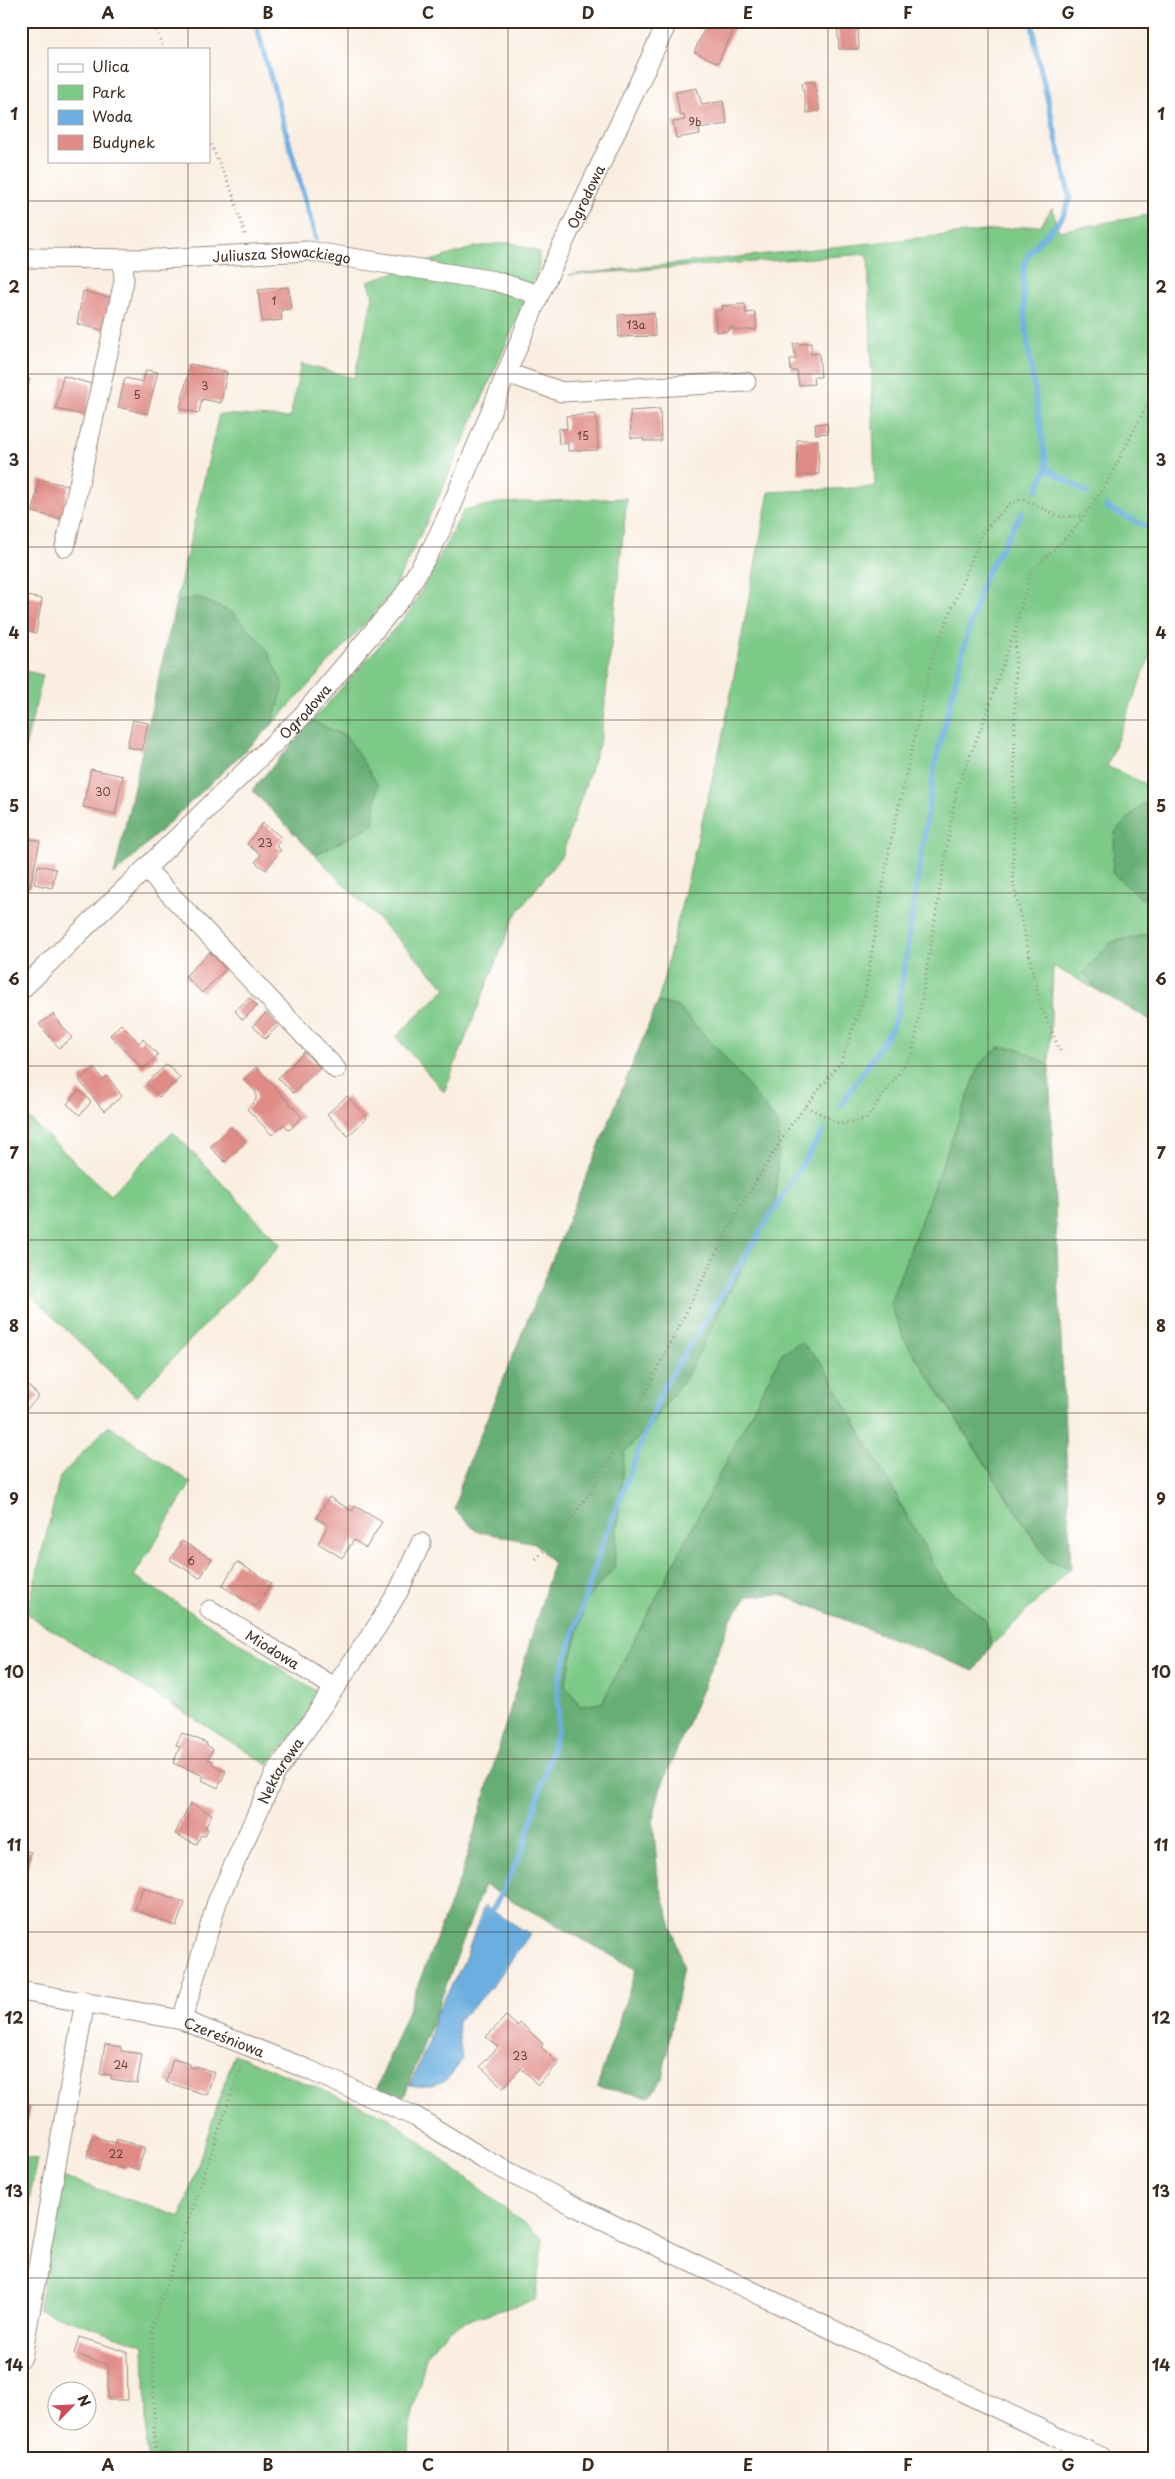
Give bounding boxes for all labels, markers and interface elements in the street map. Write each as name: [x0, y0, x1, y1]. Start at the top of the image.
text: A: [102, 0, 115, 24]
text: B: [263, 0, 274, 24]
text: C: [422, 0, 434, 24]
text: D: [582, 0, 594, 24]
text: E: [743, 0, 753, 24]
text: F: [903, 0, 913, 24]
text: G: [1061, 0, 1075, 24]
legend: [48, 48, 210, 162]
text: Ulica: [92, 54, 130, 77]
text: Park: [92, 80, 126, 103]
text: 1: [10, 101, 18, 125]
text: 1: [1157, 101, 1165, 125]
text: Woda: [92, 104, 133, 127]
house number: 9b: [689, 113, 701, 130]
text: Budynek: [92, 130, 155, 153]
street label: Ogrodowa: [561, 161, 610, 232]
street label: Juliusza Słowackiego: [212, 240, 353, 268]
text: 2: [8, 274, 20, 298]
text: 2: [1155, 274, 1167, 298]
house number: 1: [272, 292, 277, 309]
house number: 13a: [626, 316, 646, 333]
house number: 3: [201, 377, 209, 394]
house number: 5: [133, 386, 141, 403]
house number: 15: [577, 427, 589, 444]
text: 3: [9, 447, 19, 471]
text: 3: [1156, 447, 1166, 471]
text: 4: [9, 620, 20, 644]
text: 4: [1156, 620, 1167, 644]
street label: Ogrodowa: [274, 679, 336, 744]
house number: 30: [95, 783, 111, 800]
text: 5: [9, 793, 19, 817]
text: 5: [1156, 793, 1166, 817]
house number: 23: [258, 834, 272, 851]
text: 6: [8, 966, 20, 990]
text: 6: [1155, 966, 1167, 990]
text: 7: [9, 1140, 19, 1164]
text: 7: [1156, 1140, 1166, 1164]
text: 8: [9, 1313, 19, 1337]
text: 8: [1156, 1313, 1166, 1337]
text: 9: [9, 1486, 19, 1510]
text: 9: [1156, 1486, 1166, 1510]
house number: 6: [187, 1552, 195, 1569]
street label: Miodowa: [242, 1624, 304, 1674]
text: 10: [4, 1659, 24, 1683]
text: 10: [1151, 1659, 1171, 1683]
street label: Nektarowa: [252, 1733, 308, 1807]
text: 11: [7, 1832, 21, 1856]
text: 11: [1154, 1832, 1168, 1856]
text: 12: [5, 2005, 23, 2029]
text: 12: [1152, 2005, 1170, 2029]
street label: Czereśniowa: [181, 2011, 268, 2062]
house number: 23: [513, 2047, 527, 2064]
house number: 24: [114, 2056, 128, 2073]
house number: 22: [109, 2145, 123, 2162]
text: 13: [5, 2178, 23, 2202]
text: 13: [1152, 2178, 1170, 2202]
text: 14: [5, 2352, 23, 2376]
text: 14: [1152, 2352, 1170, 2376]
north arrow: [48, 2382, 98, 2432]
text: N: [72, 2391, 96, 2410]
text: A: [102, 2452, 115, 2476]
text: B: [263, 2452, 274, 2476]
text: C: [422, 2452, 434, 2476]
text: D: [582, 2452, 594, 2476]
text: E: [743, 2452, 753, 2476]
text: F: [903, 2452, 913, 2476]
text: G: [1061, 2452, 1075, 2476]

